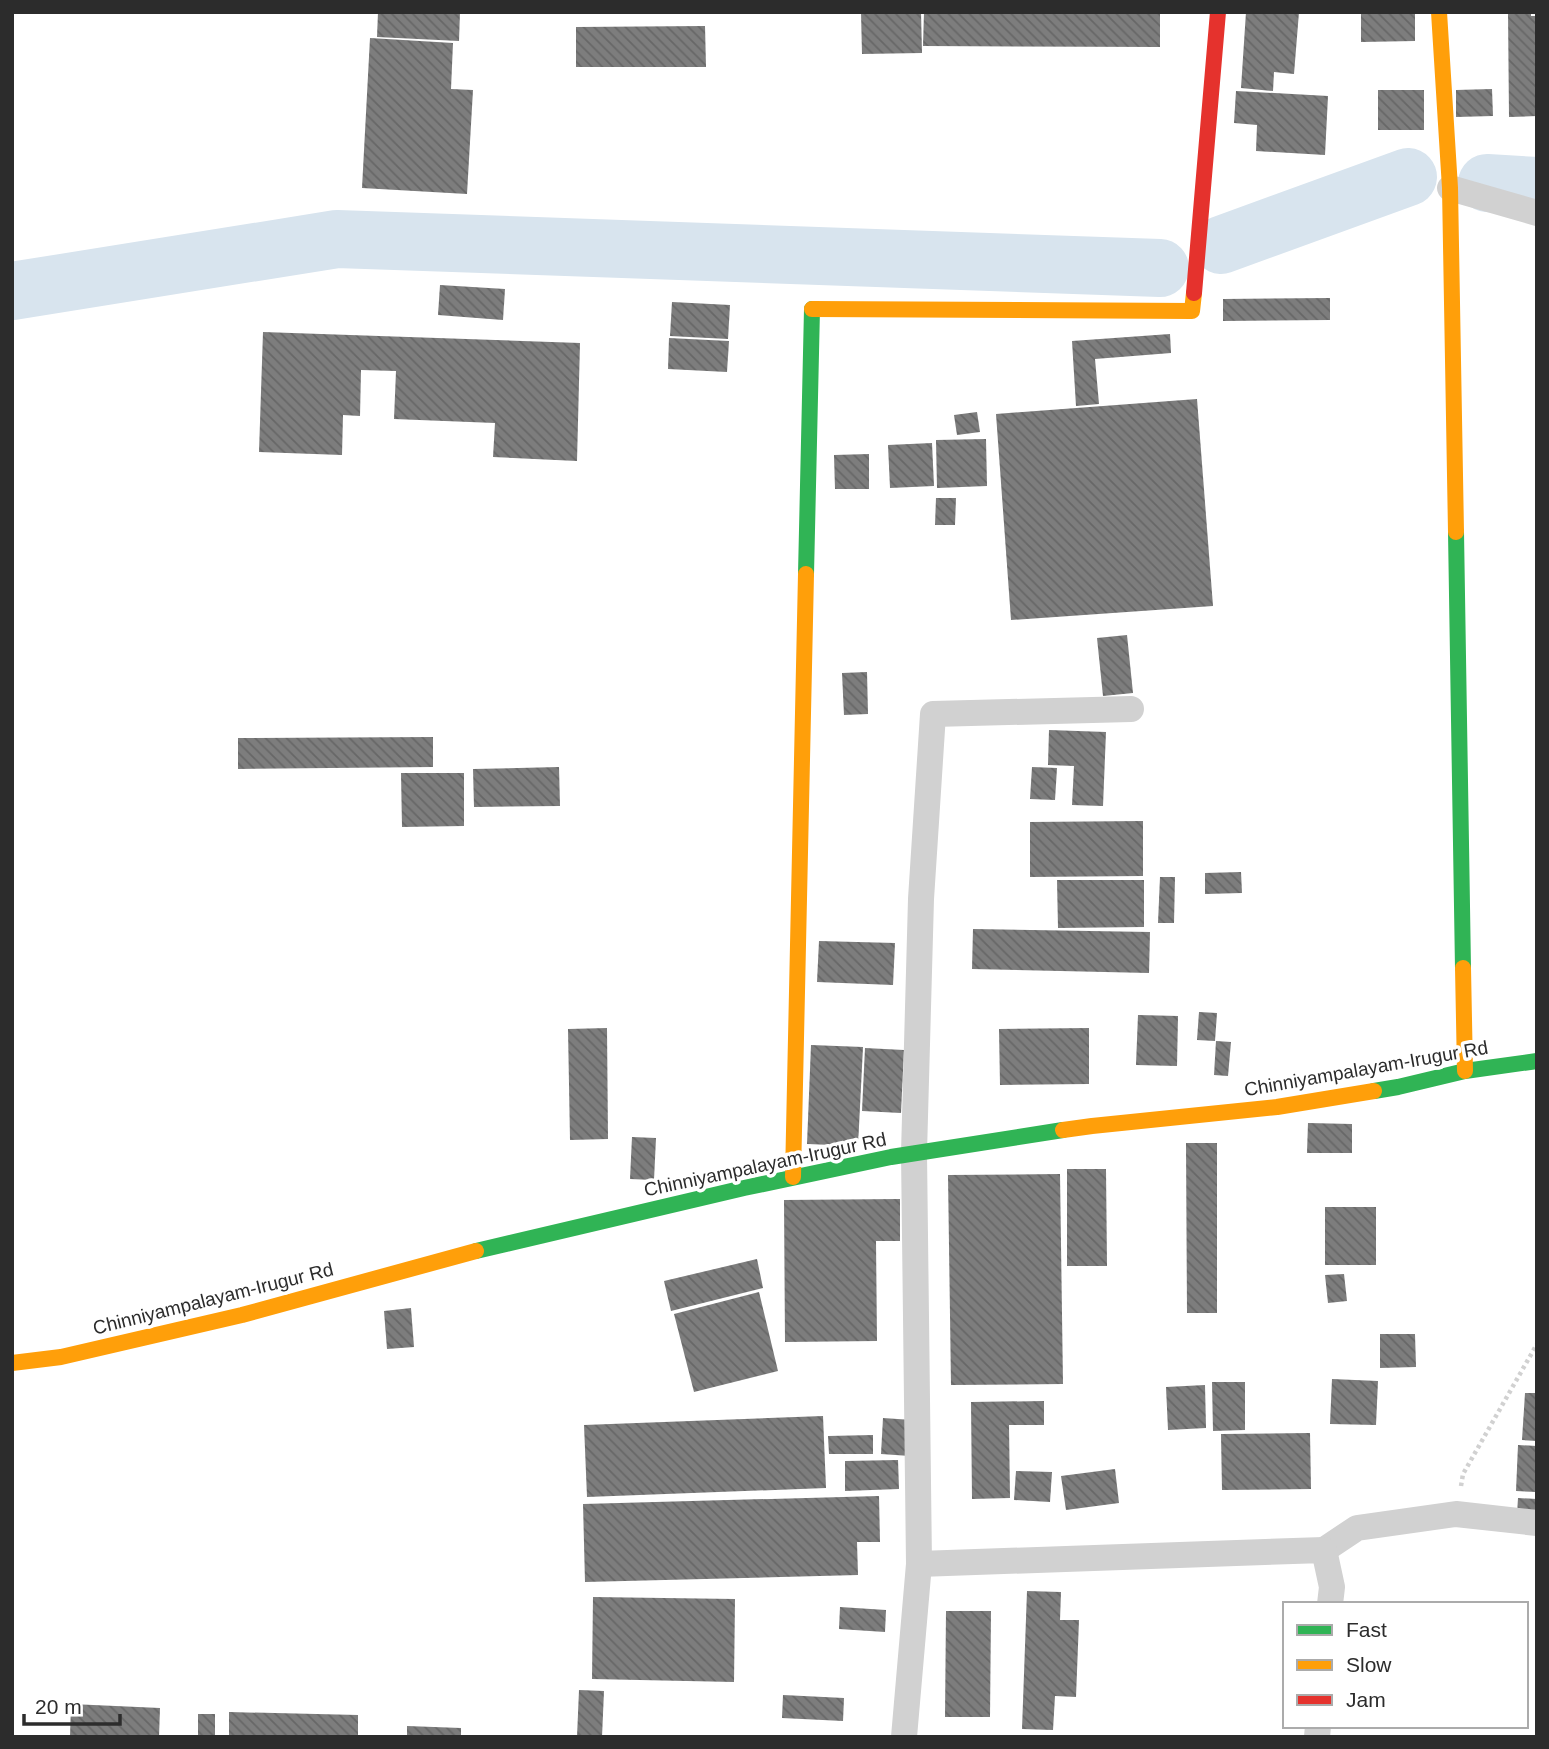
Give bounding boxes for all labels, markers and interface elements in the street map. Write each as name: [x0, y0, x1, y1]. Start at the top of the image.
street label: Chinniyampalayam-Irugur Rd: [1243, 1037, 1490, 1100]
street label: Chinniyampalayam-Irugur Rd: [642, 1129, 888, 1200]
street label: Chinniyampalayam-Irugur Rd: [91, 1258, 336, 1339]
legend: [1283, 1602, 1528, 1728]
text: Fast: [1346, 1618, 1387, 1641]
text: Slow: [1346, 1653, 1392, 1676]
scale bar: [24, 1682, 121, 1726]
text: Jam: [1346, 1688, 1386, 1711]
text: 20 m: [35, 1695, 82, 1718]

